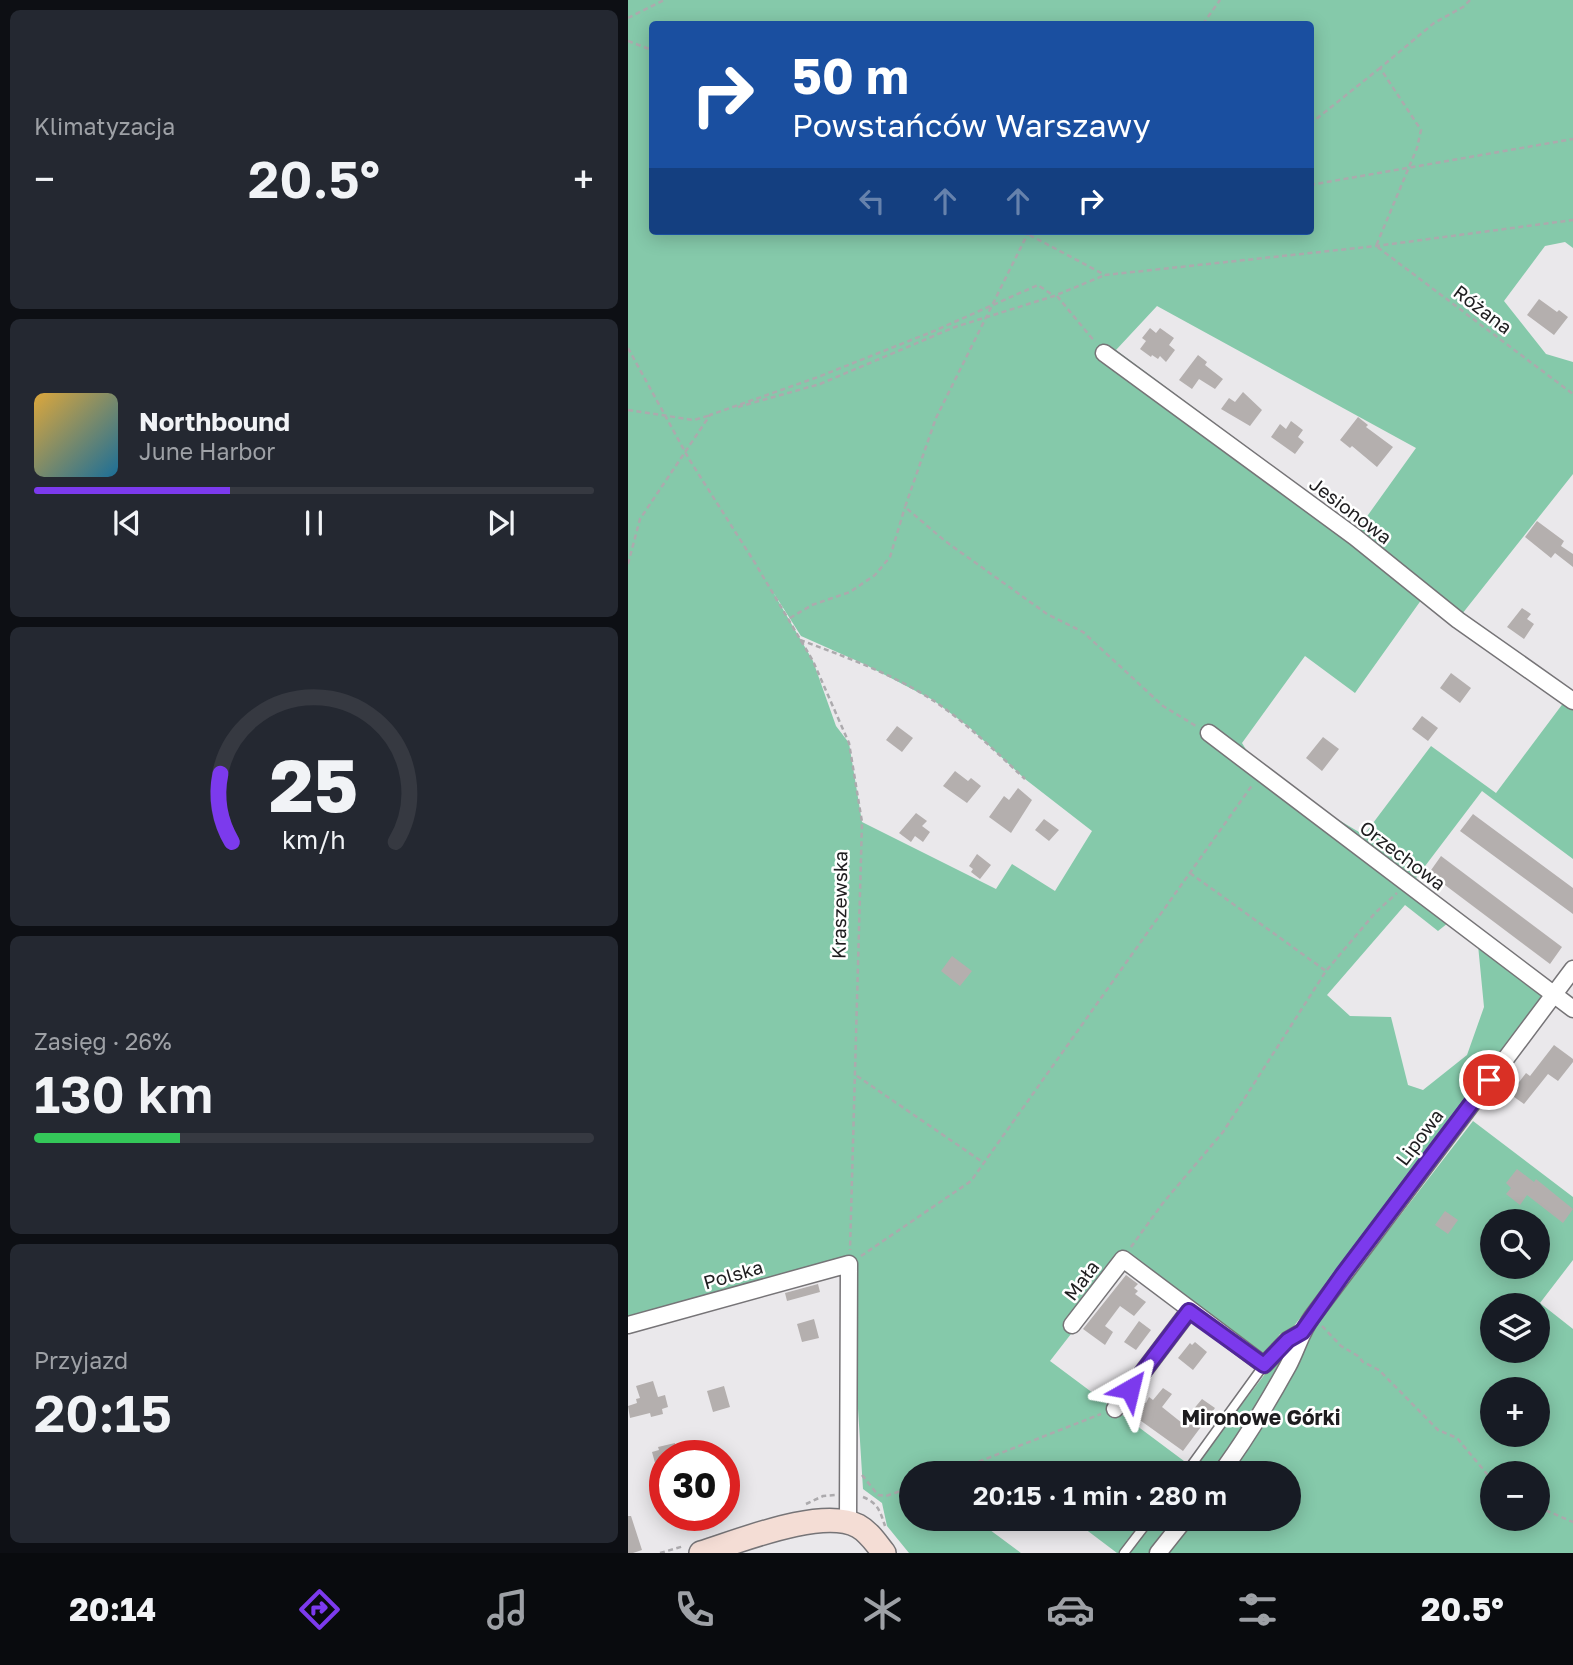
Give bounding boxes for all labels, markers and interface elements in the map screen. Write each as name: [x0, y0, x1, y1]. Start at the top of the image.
text: 50 m: [792, 46, 909, 105]
icon: right: [677, 49, 768, 140]
text: Powstańców Warszawy: [792, 106, 1151, 144]
text: Klimatyzacja: [34, 112, 175, 140]
text: 20.5°: [248, 147, 380, 209]
text: −: [34, 156, 55, 201]
text: +: [573, 156, 594, 201]
icon: left: [853, 182, 891, 220]
icon: ahead: [926, 182, 964, 220]
icon: ahead: [999, 182, 1037, 220]
icon: right: [1072, 182, 1110, 220]
street label: Różana: [1449, 280, 1517, 338]
text: Northbound: [139, 406, 290, 437]
text: June Harbor: [139, 437, 275, 465]
street label: Jesionowa: [1305, 472, 1397, 548]
icon: previous: [108, 504, 146, 542]
icon: pause: [295, 504, 333, 542]
icon: next: [482, 504, 520, 542]
text: 25: [270, 742, 358, 829]
street label: Orzechowa: [1356, 815, 1450, 895]
text: km/h: [282, 824, 346, 855]
street label: Kraszewska: [827, 851, 851, 959]
text: Zasięg · 26%: [34, 1027, 172, 1055]
pin: [1459, 1050, 1519, 1110]
icon: arrive: [1470, 1061, 1508, 1099]
text: 130 km: [34, 1062, 213, 1124]
street label: Lipowa: [1390, 1104, 1448, 1170]
map controls: [1480, 1209, 1550, 1531]
button: search: [1480, 1209, 1550, 1279]
street label: Polska: [700, 1255, 766, 1293]
street label: Mała: [1058, 1255, 1104, 1305]
button: layers: [1480, 1293, 1550, 1363]
text: Przyjazd: [34, 1346, 128, 1374]
position arrow: [1093, 1352, 1167, 1426]
button: +: [1480, 1377, 1550, 1447]
text: 20:15: [34, 1381, 172, 1443]
district label: Mironowe Górki: [1181, 1404, 1341, 1430]
speed limit sign: 30: [649, 1440, 740, 1531]
button: −: [1480, 1461, 1550, 1531]
text: 20:15 · 1 min · 280 m: [973, 1480, 1227, 1511]
icon: directions: [295, 1585, 344, 1634]
icon: music: [483, 1585, 532, 1634]
icon: phone: [670, 1585, 719, 1634]
icon: climate: [858, 1585, 907, 1634]
icon: car: [1046, 1585, 1095, 1634]
icon: filters: [1233, 1585, 1282, 1634]
text: 20:14: [69, 1590, 156, 1628]
text: 20.5°: [1421, 1590, 1504, 1628]

